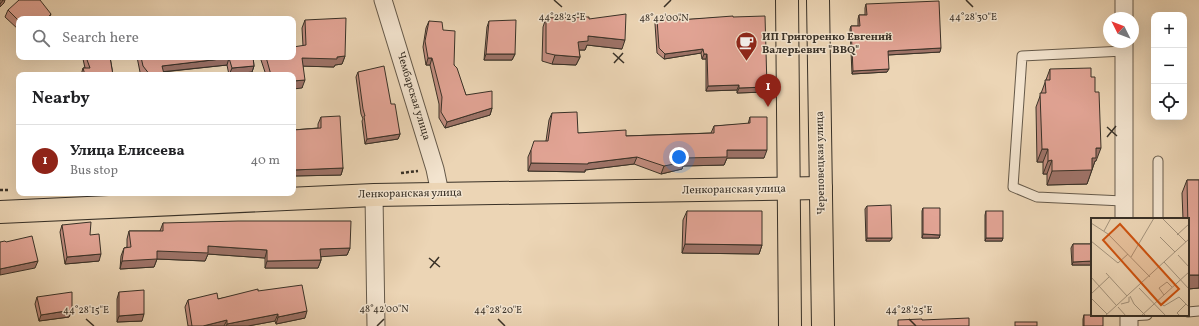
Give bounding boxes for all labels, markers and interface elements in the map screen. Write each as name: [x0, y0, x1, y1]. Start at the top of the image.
text: 44°28'25"E: [538, 10, 586, 24]
text: 44°28'30"E: [949, 10, 997, 24]
text: 48°42'00"N: [639, 11, 689, 25]
north arrow: [1103, 12, 1139, 48]
map controls: [1151, 12, 1187, 120]
button: +: [1151, 12, 1187, 48]
search box: [16, 16, 296, 60]
icon: search: [30, 27, 52, 49]
text: Search here: [62, 28, 139, 49]
cafe icon: ИП Григоренко Евгений Валерьевич "BBQ": [734, 30, 760, 63]
place label: ИП Григоренко Евгений Валерьевич "BBQ": [762, 30, 892, 58]
button: −: [1151, 48, 1187, 84]
street label: Чембарская улица: [392, 50, 434, 143]
pin: 1: [755, 74, 781, 107]
button: locate: [1151, 84, 1187, 120]
text: Nearby: [32, 87, 90, 110]
street label: Череповецкая улица: [813, 110, 829, 215]
text: Улица Елисеева: [70, 141, 185, 162]
your location: [669, 147, 689, 167]
text: 1: [42, 152, 48, 170]
text: 40 m: [251, 152, 280, 170]
text: Bus stop: [70, 162, 118, 180]
street label: Ленкоранская улица: [682, 182, 787, 198]
street label: Ленкоранская улица: [358, 186, 463, 202]
inset map: [1091, 218, 1189, 316]
text: 48°42'00"N: [359, 302, 409, 316]
text: 44°28'15"E: [63, 303, 109, 317]
text: 44°28'20"E: [474, 303, 522, 317]
text: 44°28'25"E: [885, 303, 933, 317]

